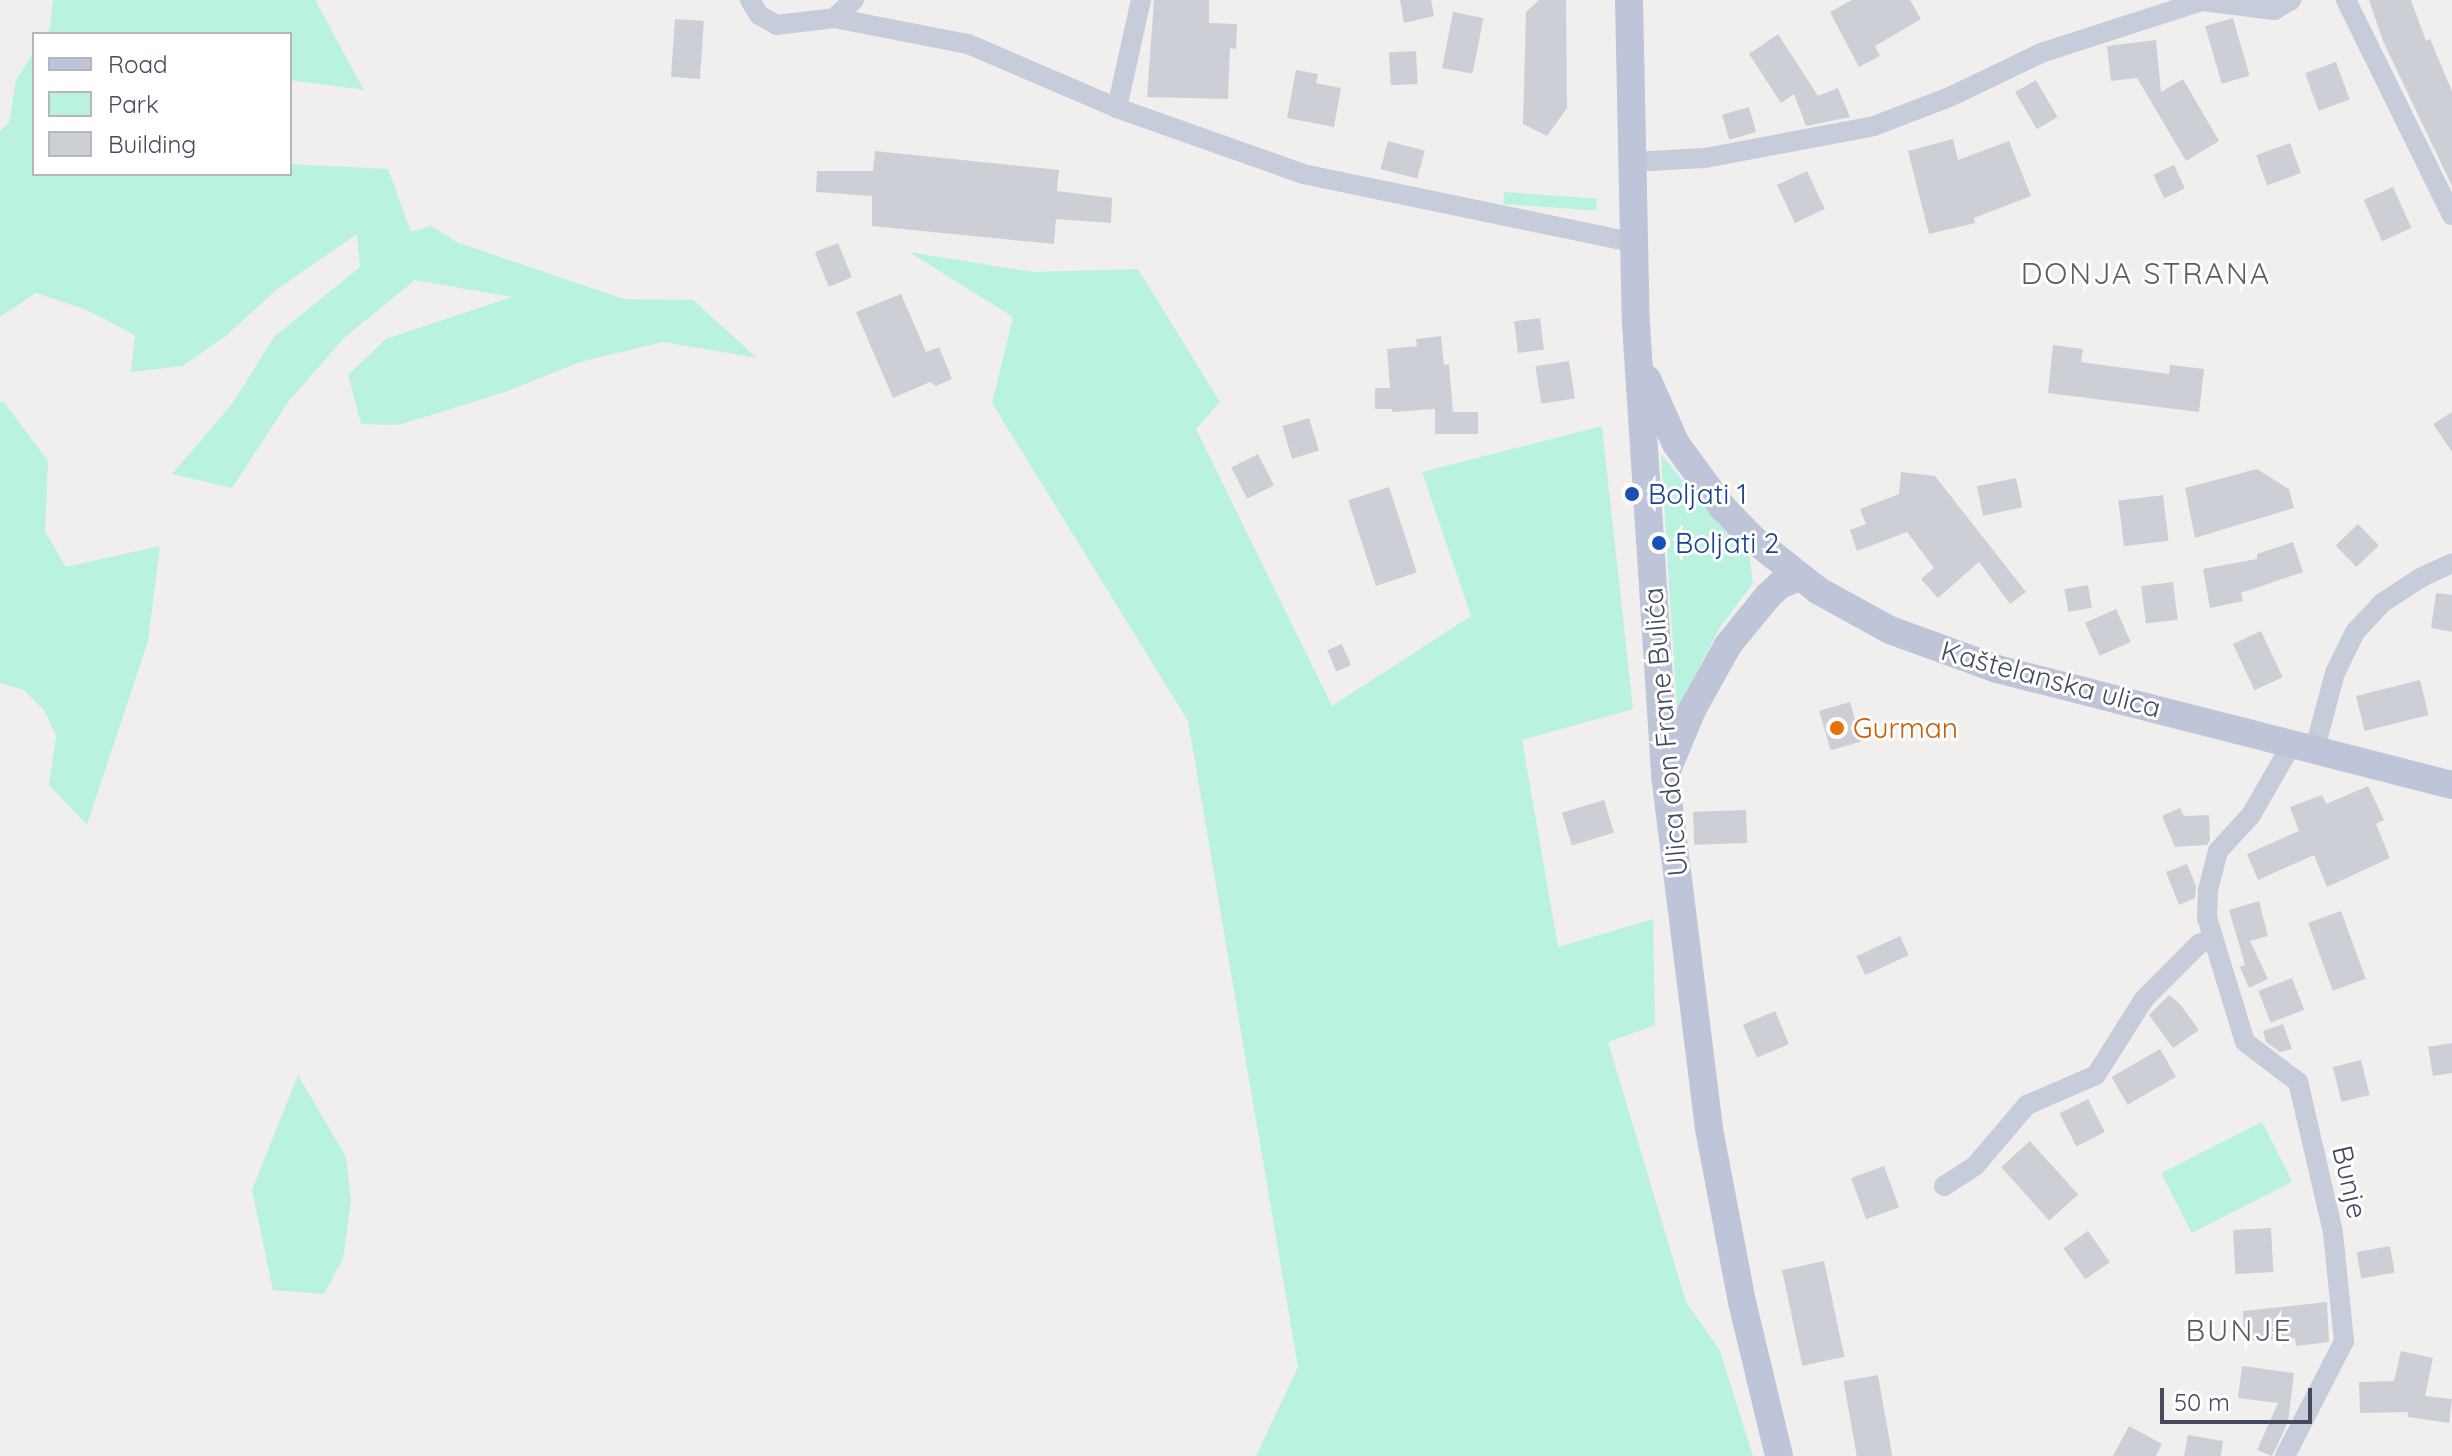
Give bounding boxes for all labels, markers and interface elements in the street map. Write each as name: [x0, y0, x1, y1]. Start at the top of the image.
legend: [32, 32, 292, 176]
text: Road: [108, 49, 168, 79]
text: Park: [108, 89, 159, 119]
text: Building: [108, 129, 196, 159]
district label: DONJA STRANA: [2021, 255, 2271, 291]
place label: Boljati 1: [1648, 477, 1747, 511]
marker: Boljati 1: [1623, 485, 1641, 503]
place label: Boljati 2: [1675, 526, 1779, 560]
marker: Boljati 2: [1650, 534, 1668, 552]
street label: Ulica don Frane Bulića: [1636, 586, 1694, 878]
street label: Kaštelanska ulica: [1937, 633, 2165, 725]
place label: Gurman: [1853, 711, 1958, 745]
marker: Gurman: [1828, 719, 1846, 737]
street label: Bunje: [2325, 1142, 2375, 1222]
district label: BUNJE: [2186, 1312, 2292, 1348]
scale bar: [2164, 1372, 2316, 1422]
text: 50 m: [2174, 1387, 2230, 1417]

